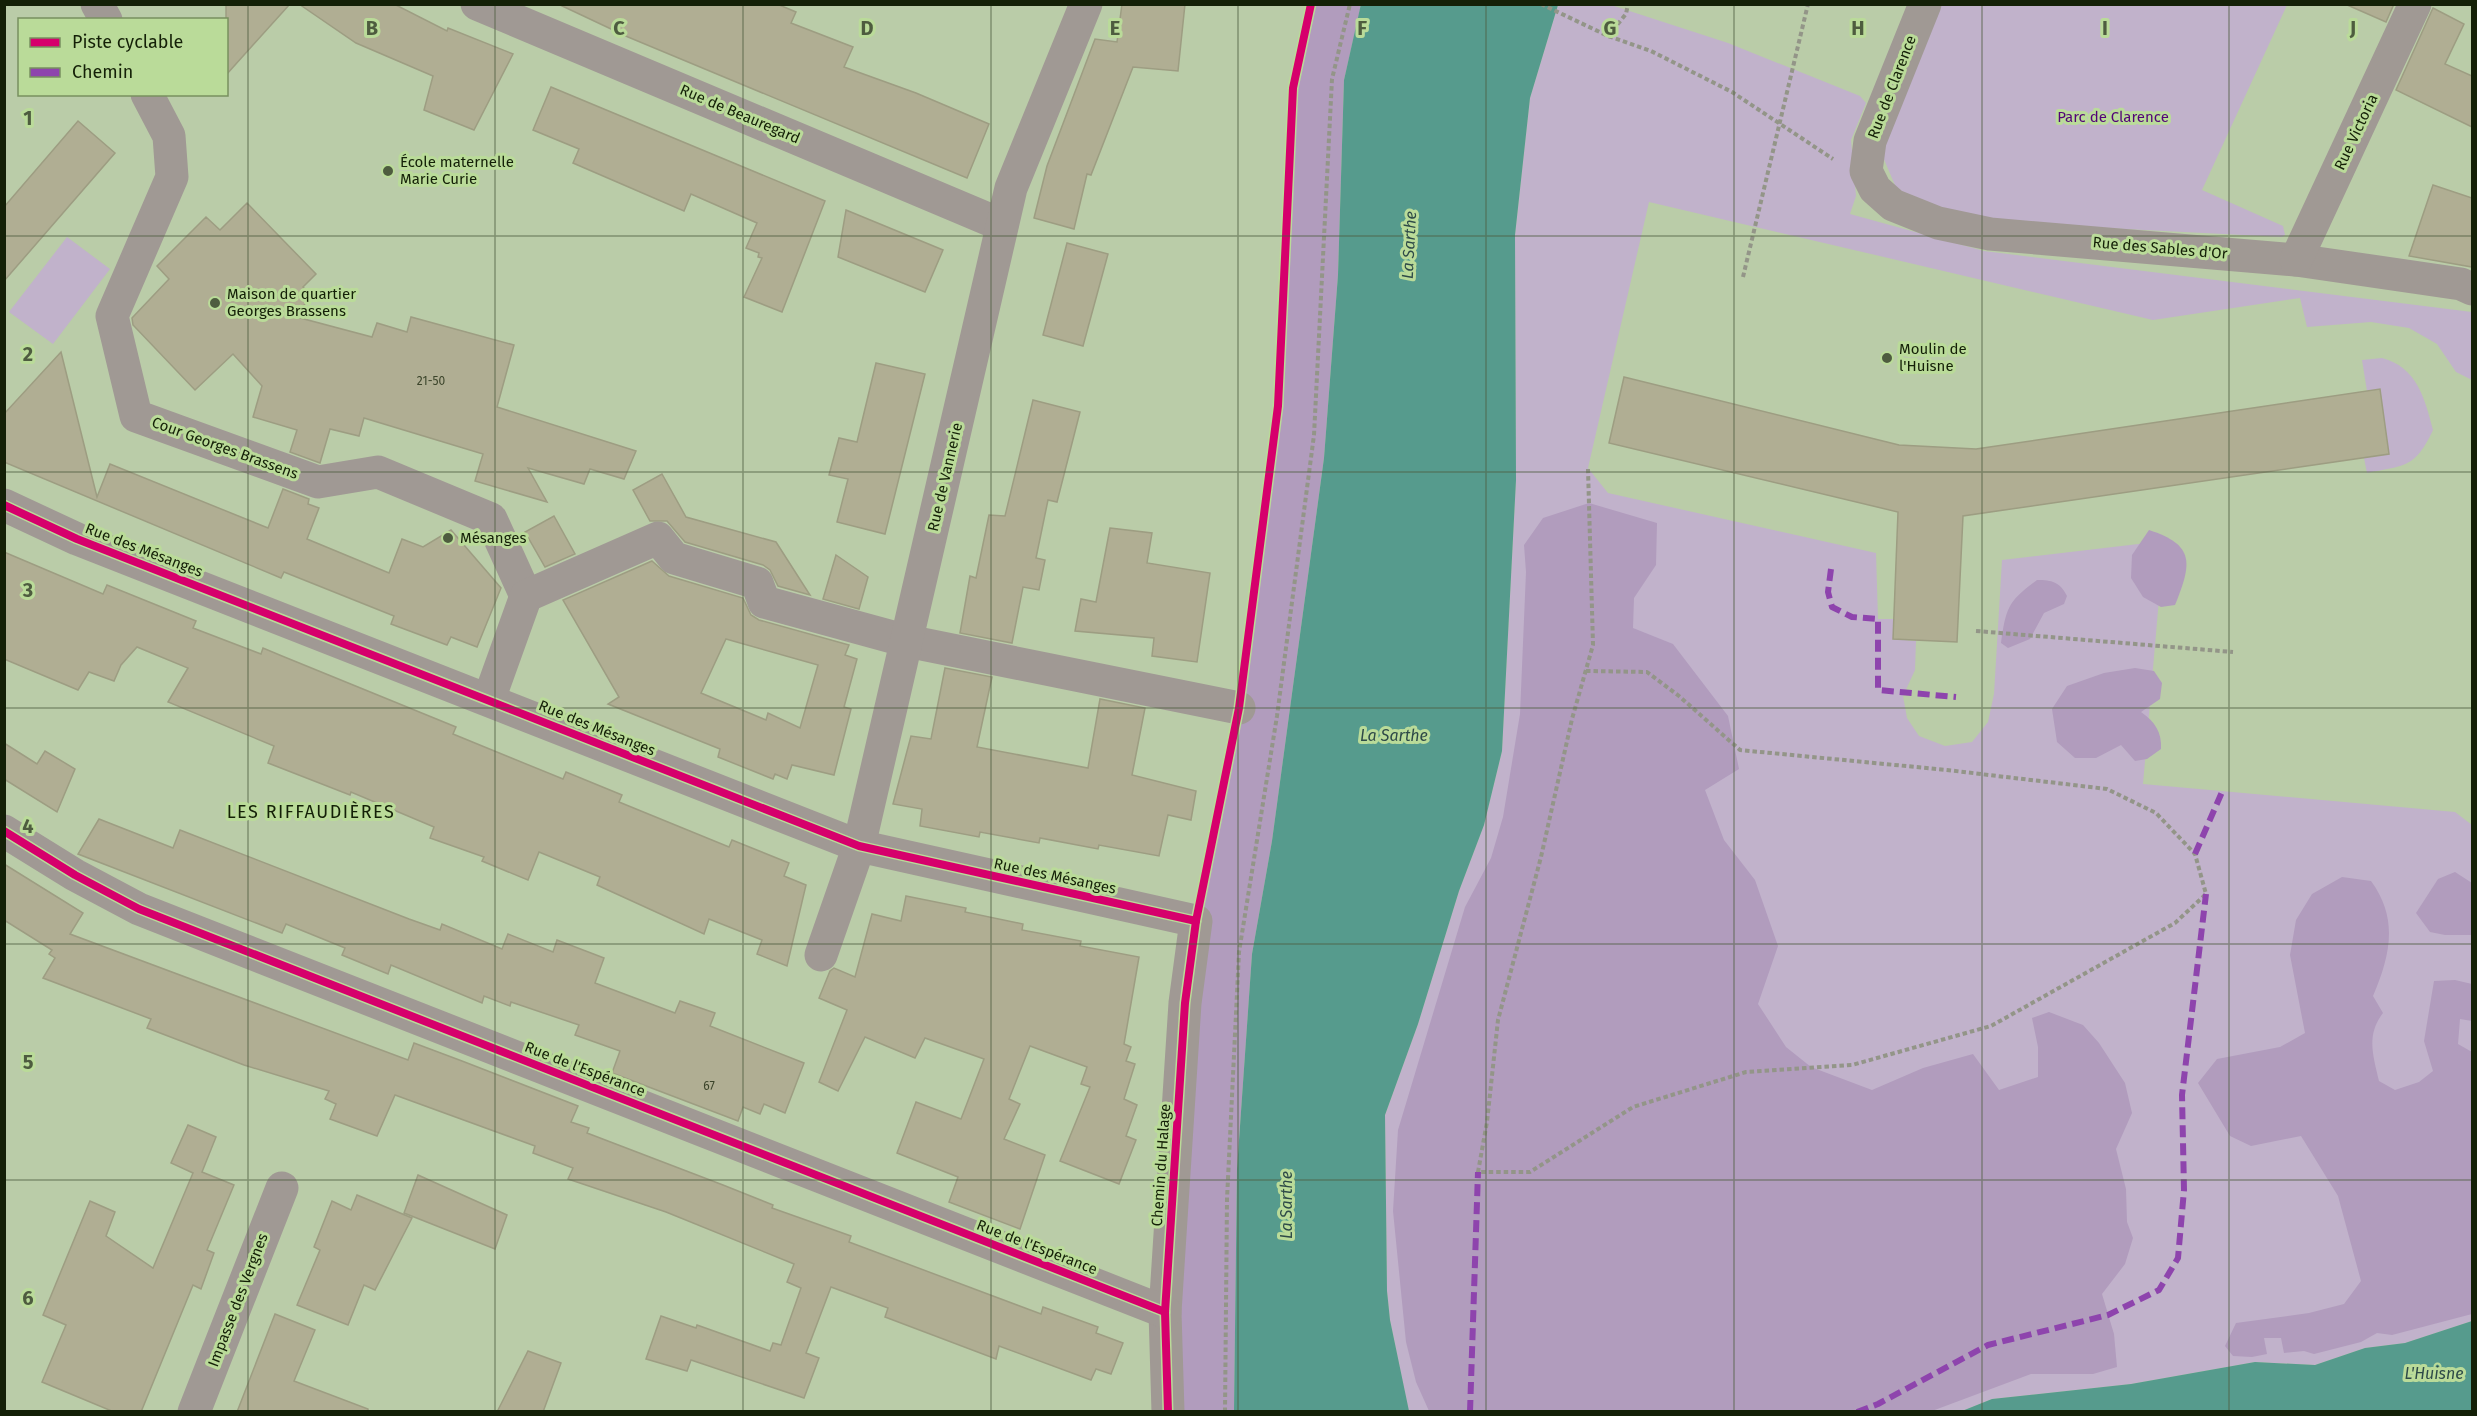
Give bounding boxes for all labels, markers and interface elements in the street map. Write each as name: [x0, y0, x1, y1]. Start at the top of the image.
text: B: [366, 16, 378, 40]
text: C: [613, 16, 625, 40]
text: D: [860, 16, 874, 40]
text: E: [1110, 16, 1120, 40]
text: F: [1357, 16, 1367, 40]
text: G: [1604, 16, 1616, 40]
text: H: [1851, 16, 1865, 40]
text: I: [2102, 16, 2108, 40]
text: J: [2349, 16, 2356, 40]
legend: [18, 18, 228, 96]
text: Piste cyclable: [72, 31, 183, 53]
street label: Rue de Clarence: [1864, 33, 1920, 141]
text: Chemin: [72, 61, 133, 83]
street label: Rue de Beauregard: [677, 81, 803, 147]
street label: Rue Victoria: [2331, 91, 2381, 173]
text: 1: [23, 106, 33, 130]
park label: Parc de Clarence: [2057, 108, 2169, 126]
place label: École maternelle Marie Curie: [400, 153, 514, 188]
marker: École maternelle Marie Curie: [381, 164, 395, 178]
water label: La Sarthe: [1398, 211, 1420, 279]
street label: Rue des Sables d'Or: [2092, 233, 2228, 263]
place label: Maison de quartier Georges Brassens: [227, 285, 356, 320]
marker: Maison de quartier Georges Brassens: [208, 296, 222, 310]
place label: Moulin de l'Huisne: [1899, 340, 1967, 375]
text: 2: [23, 342, 33, 366]
marker: Moulin de l'Huisne: [1880, 351, 1894, 365]
house number: 21-50: [417, 374, 445, 388]
street label: Cour Georges Brassens: [149, 413, 301, 483]
street label: Rue de Vannerie: [924, 421, 966, 533]
street label: Rue des Mésanges: [83, 519, 205, 581]
place label: Mésanges: [460, 529, 526, 547]
marker: Mésanges: [441, 531, 455, 545]
text: 3: [22, 578, 33, 602]
street label: Rue des Mésanges: [536, 696, 658, 760]
water label: La Sarthe: [1360, 726, 1428, 745]
district label: LES RIFFAUDIÈRES: [227, 800, 395, 823]
text: 4: [22, 814, 34, 838]
street label: Rue des Mésanges: [992, 854, 1118, 898]
street label: Rue de l'Espérance: [522, 1038, 648, 1100]
text: 5: [23, 1050, 34, 1074]
house number: 67: [703, 1079, 715, 1093]
street label: Chemin du Halage: [1148, 1103, 1174, 1227]
water label: La Sarthe: [1277, 1171, 1296, 1239]
street label: Rue de l'Espérance: [974, 1216, 1100, 1278]
street label: Impasse des Vergnes: [204, 1231, 272, 1369]
text: 6: [22, 1286, 34, 1310]
water label: L'Huisne: [2404, 1364, 2464, 1383]

